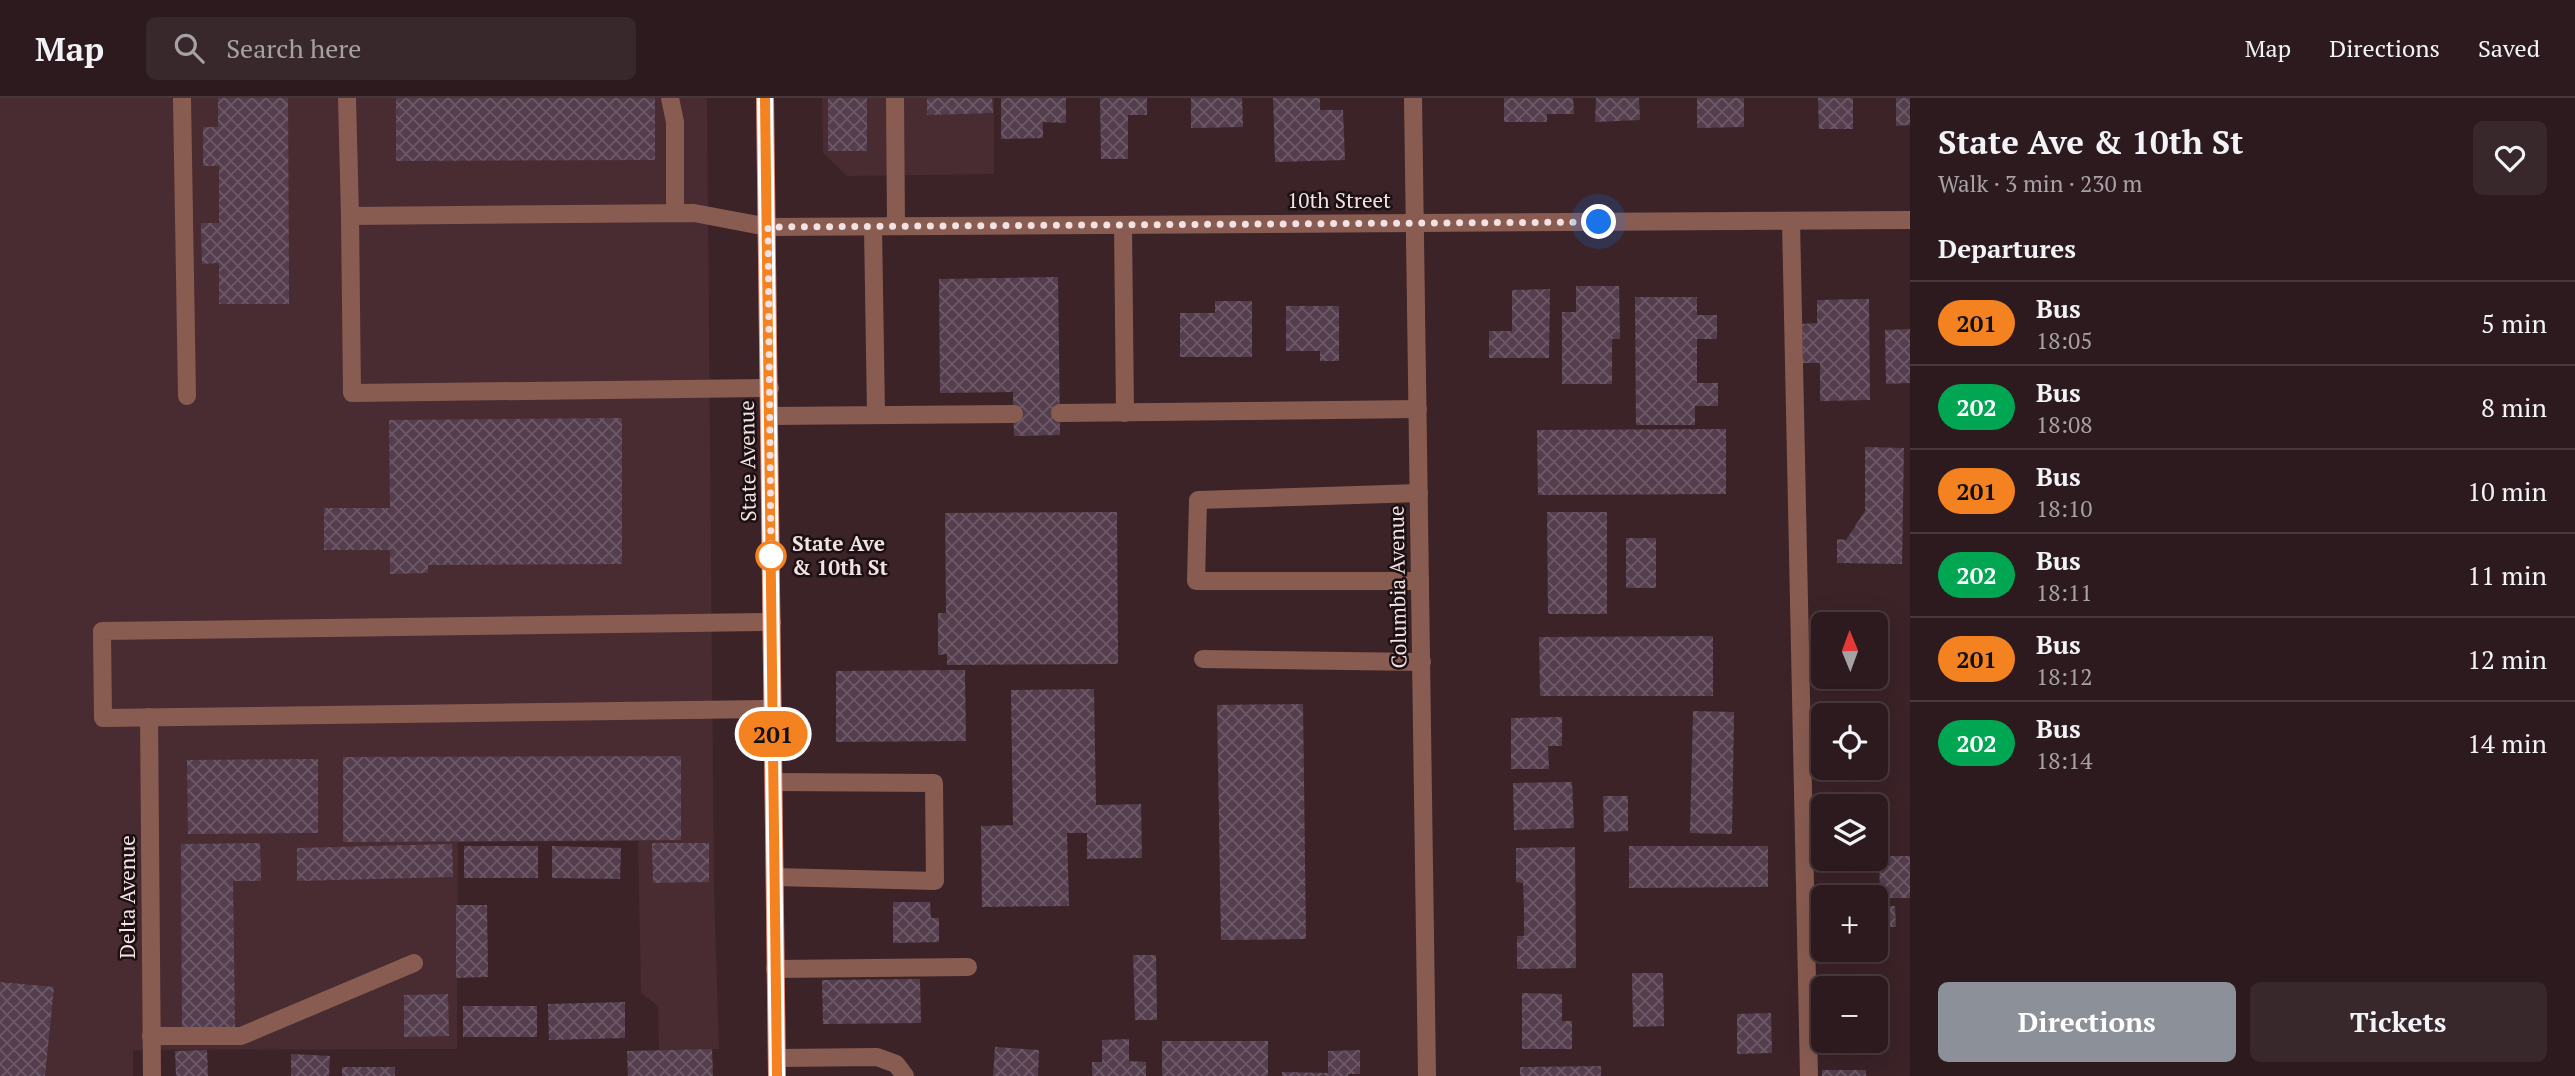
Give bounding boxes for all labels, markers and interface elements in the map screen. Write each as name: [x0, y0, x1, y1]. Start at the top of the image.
search box: [146, 17, 636, 80]
text: Map: [35, 27, 104, 70]
icon: search: [170, 29, 208, 67]
text: Search here: [226, 31, 361, 65]
text: Map: [2245, 32, 2291, 64]
text: Directions: [2329, 32, 2440, 64]
text: Saved: [2478, 32, 2540, 64]
text: State Ave & 10th St: [1938, 120, 2243, 163]
button: heart: [2473, 121, 2547, 195]
text: Walk · 3 min · 230 m: [1938, 168, 2142, 199]
street label: 10th Street: [1287, 186, 1391, 214]
your location: [1581, 204, 1616, 239]
text: Departures: [1938, 231, 2076, 265]
text: Bus: [2036, 291, 2081, 325]
text: 5 min: [2481, 306, 2547, 340]
text: 201: [1956, 307, 1997, 339]
text: 18:05: [2036, 325, 2093, 356]
text: Bus: [2036, 375, 2081, 409]
text: 8 min: [2481, 390, 2547, 424]
text: 202: [1956, 391, 1997, 423]
street label: State Avenue: [732, 400, 762, 522]
text: 18:08: [2036, 409, 2093, 440]
text: Bus: [2036, 459, 2081, 493]
text: 10 min: [2467, 474, 2547, 508]
text: 201: [1956, 475, 1997, 507]
text: 18:10: [2036, 493, 2093, 524]
street label: Columbia Avenue: [1382, 505, 1412, 669]
place label: State Ave & 10th St: [792, 529, 888, 581]
marker: State Ave & 10th St: [756, 541, 786, 571]
text: Bus: [2036, 543, 2081, 577]
text: 11 min: [2467, 558, 2547, 592]
text: 202: [1956, 559, 1997, 591]
text: 18:11: [2036, 577, 2093, 608]
north arrow: [1811, 612, 1888, 690]
map controls: [1811, 612, 1888, 1053]
text: Bus: [2036, 627, 2081, 661]
text: 12 min: [2467, 642, 2547, 676]
text: 201: [1956, 643, 1997, 675]
text: 18:12: [2036, 661, 2093, 692]
button: locate: [1811, 703, 1888, 780]
line badge: 201: [733, 711, 813, 757]
text: Bus: [2036, 711, 2081, 745]
text: 201: [753, 718, 793, 750]
text: 14 min: [2467, 726, 2547, 760]
text: 202: [1956, 727, 1997, 759]
text: 18:14: [2036, 745, 2093, 776]
button: layers: [1811, 794, 1888, 871]
street label: Delta Avenue: [113, 835, 141, 959]
button: +: [1811, 885, 1888, 962]
button: −: [1811, 976, 1888, 1053]
button: Directions: [1938, 982, 2236, 1062]
button: Tickets: [2250, 982, 2547, 1062]

